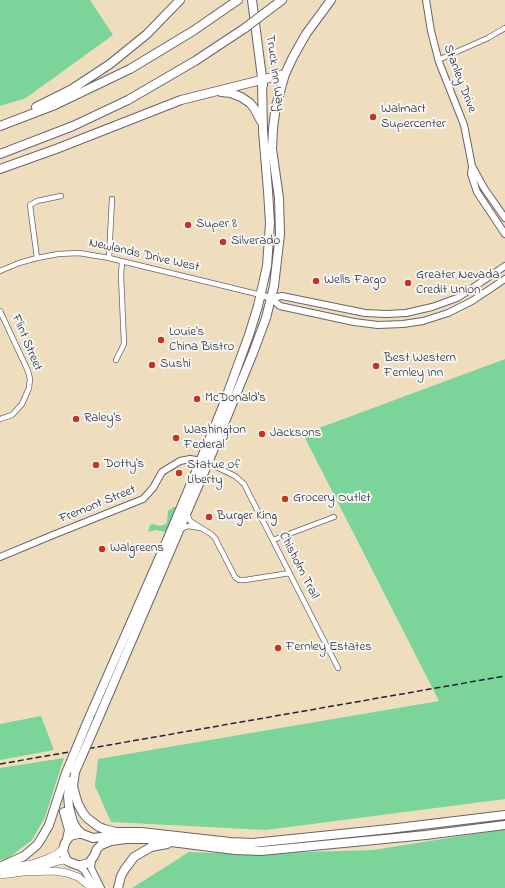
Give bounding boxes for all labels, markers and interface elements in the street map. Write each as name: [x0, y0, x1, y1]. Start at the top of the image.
street label: Truck Inn Way: [261, 34, 287, 112]
street label: Stanley Drive: [439, 43, 479, 115]
place label: Walmart Supercenter: [381, 102, 446, 133]
marker: Walmart Supercenter: [368, 112, 378, 122]
place label: Super 8: [196, 217, 237, 233]
marker: Super 8: [183, 220, 193, 230]
place label: Silverado: [231, 234, 280, 250]
street label: Newlands Drive West: [87, 236, 201, 276]
marker: Silverado: [218, 237, 228, 247]
place label: Greater Nevada Credit Union: [416, 268, 499, 299]
place label: Wells Fargo: [324, 273, 386, 289]
marker: Wells Fargo: [311, 276, 321, 286]
marker: Greater Nevada Credit Union: [403, 278, 413, 288]
street label: Flint Street: [7, 312, 45, 374]
place label: Louie's China Bistro: [169, 325, 234, 356]
marker: Louie's China Bistro: [156, 335, 166, 345]
place label: Best Western Fernley Inn: [384, 351, 456, 382]
place label: Sushi: [160, 357, 191, 373]
marker: Sushi: [147, 360, 157, 370]
marker: Best Western Fernley Inn: [371, 361, 381, 371]
place label: McDonald's: [205, 391, 266, 407]
marker: McDonald's: [192, 394, 202, 404]
place label: Raley's: [84, 411, 121, 427]
marker: Raley's: [71, 414, 81, 424]
place label: Washington Federal: [184, 423, 246, 454]
place label: Jacksons: [270, 426, 321, 442]
marker: Jacksons: [257, 429, 267, 439]
marker: Washington Federal: [171, 433, 181, 443]
place label: Dotty's: [104, 457, 144, 473]
place label: Statue of Liberty: [187, 458, 240, 489]
marker: Dotty's: [91, 460, 101, 470]
marker: Statue of Liberty: [174, 468, 184, 478]
street label: Fremont Street: [58, 483, 138, 527]
place label: Grocery Outlet: [293, 491, 371, 507]
marker: Grocery Outlet: [280, 494, 290, 504]
place label: Burger King: [217, 509, 277, 525]
marker: Burger King: [204, 512, 214, 522]
street label: Chisholm Trail: [274, 530, 322, 602]
place label: Walgreens: [110, 541, 164, 557]
marker: Walgreens: [97, 544, 107, 554]
place label: Fernley Estates: [286, 640, 372, 656]
marker: Fernley Estates: [273, 643, 283, 653]

